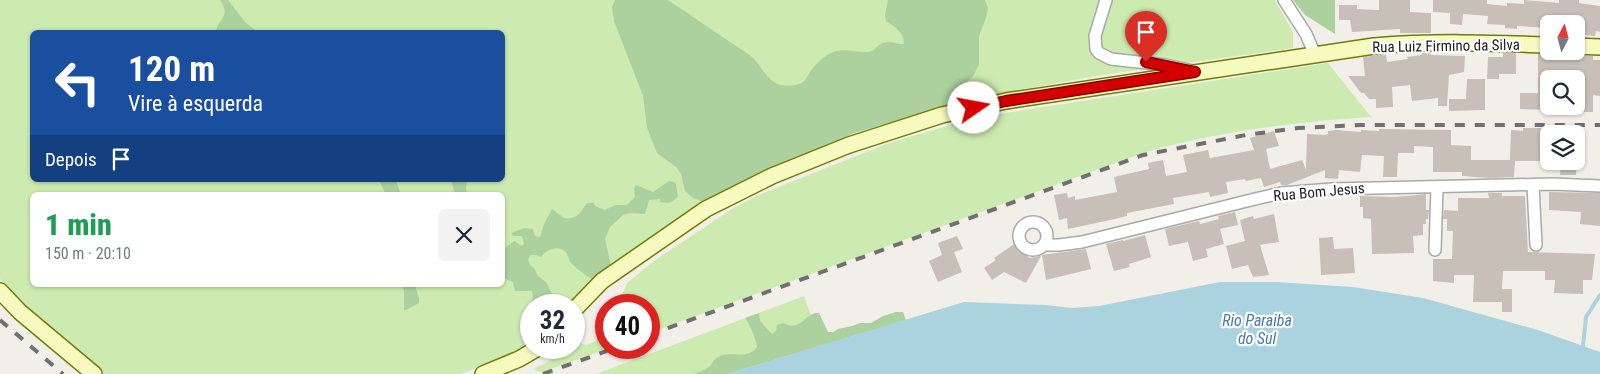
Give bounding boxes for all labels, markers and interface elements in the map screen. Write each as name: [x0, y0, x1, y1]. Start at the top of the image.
pin: [1125, 11, 1167, 62]
north arrow: [1540, 15, 1585, 60]
map controls: [1540, 15, 1585, 170]
icon: arrive: [1132, 18, 1160, 46]
street label: Rua Luiz Firmino da Silva: [1372, 36, 1520, 56]
text: 120 m: [128, 49, 215, 90]
icon: left: [45, 50, 110, 115]
button: search: [1540, 70, 1585, 115]
position arrow: [947, 81, 999, 133]
text: Vire à esquerda: [128, 91, 263, 116]
button: layers: [1540, 125, 1585, 170]
icon: arrive: [107, 145, 135, 173]
text: Depois: [45, 148, 97, 171]
street label: Rua Bom Jesus: [1273, 179, 1366, 205]
text: 1 min: [45, 207, 112, 242]
button: close: [438, 209, 490, 261]
text: 150 m · 20:10: [45, 244, 131, 263]
speed limit sign: 40: [595, 294, 660, 359]
text: 32: [540, 306, 565, 335]
water label: Rio Paraiba do Sul: [1222, 311, 1292, 348]
text: km/h: [540, 332, 565, 346]

